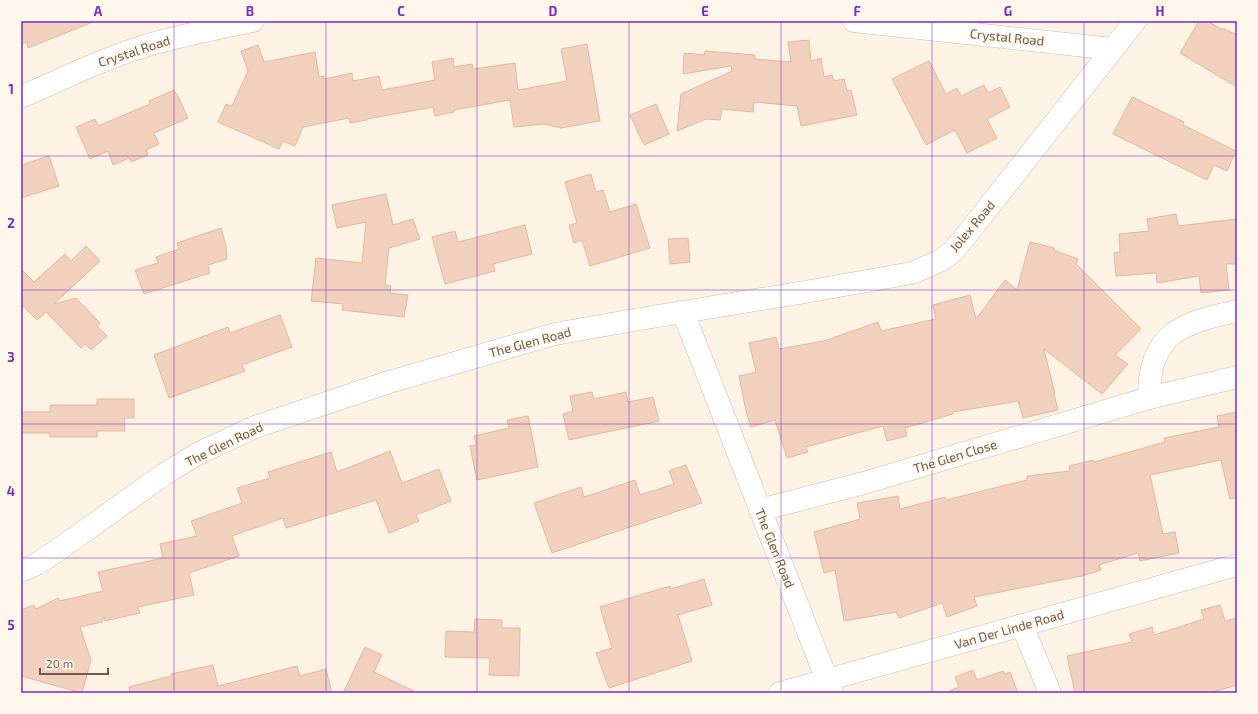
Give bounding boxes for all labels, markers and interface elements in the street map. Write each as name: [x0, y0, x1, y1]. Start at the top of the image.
text: A: [94, 3, 103, 19]
text: B: [246, 3, 254, 19]
text: C: [397, 3, 405, 19]
text: D: [549, 3, 558, 19]
text: E: [701, 3, 709, 19]
text: F: [853, 3, 861, 19]
text: G: [1004, 3, 1012, 19]
text: H: [1156, 3, 1165, 19]
street label: Crystal Road: [969, 25, 1045, 49]
street label: Crystal Road: [96, 32, 172, 70]
text: 1: [8, 81, 14, 97]
street label: Jolex Road: [946, 197, 998, 255]
text: 2: [7, 215, 15, 231]
street label: The Glen Road: [487, 323, 573, 361]
text: 3: [7, 349, 15, 365]
street label: The Glen Road: [183, 418, 265, 470]
street label: The Glen Close: [911, 436, 999, 476]
text: 4: [7, 483, 15, 499]
street label: The Glen Road: [752, 506, 798, 590]
street label: Van Der Linde Road: [952, 606, 1066, 652]
text: 5: [7, 617, 15, 633]
scale bar: [40, 650, 108, 676]
text: 20 m: [46, 656, 73, 670]

